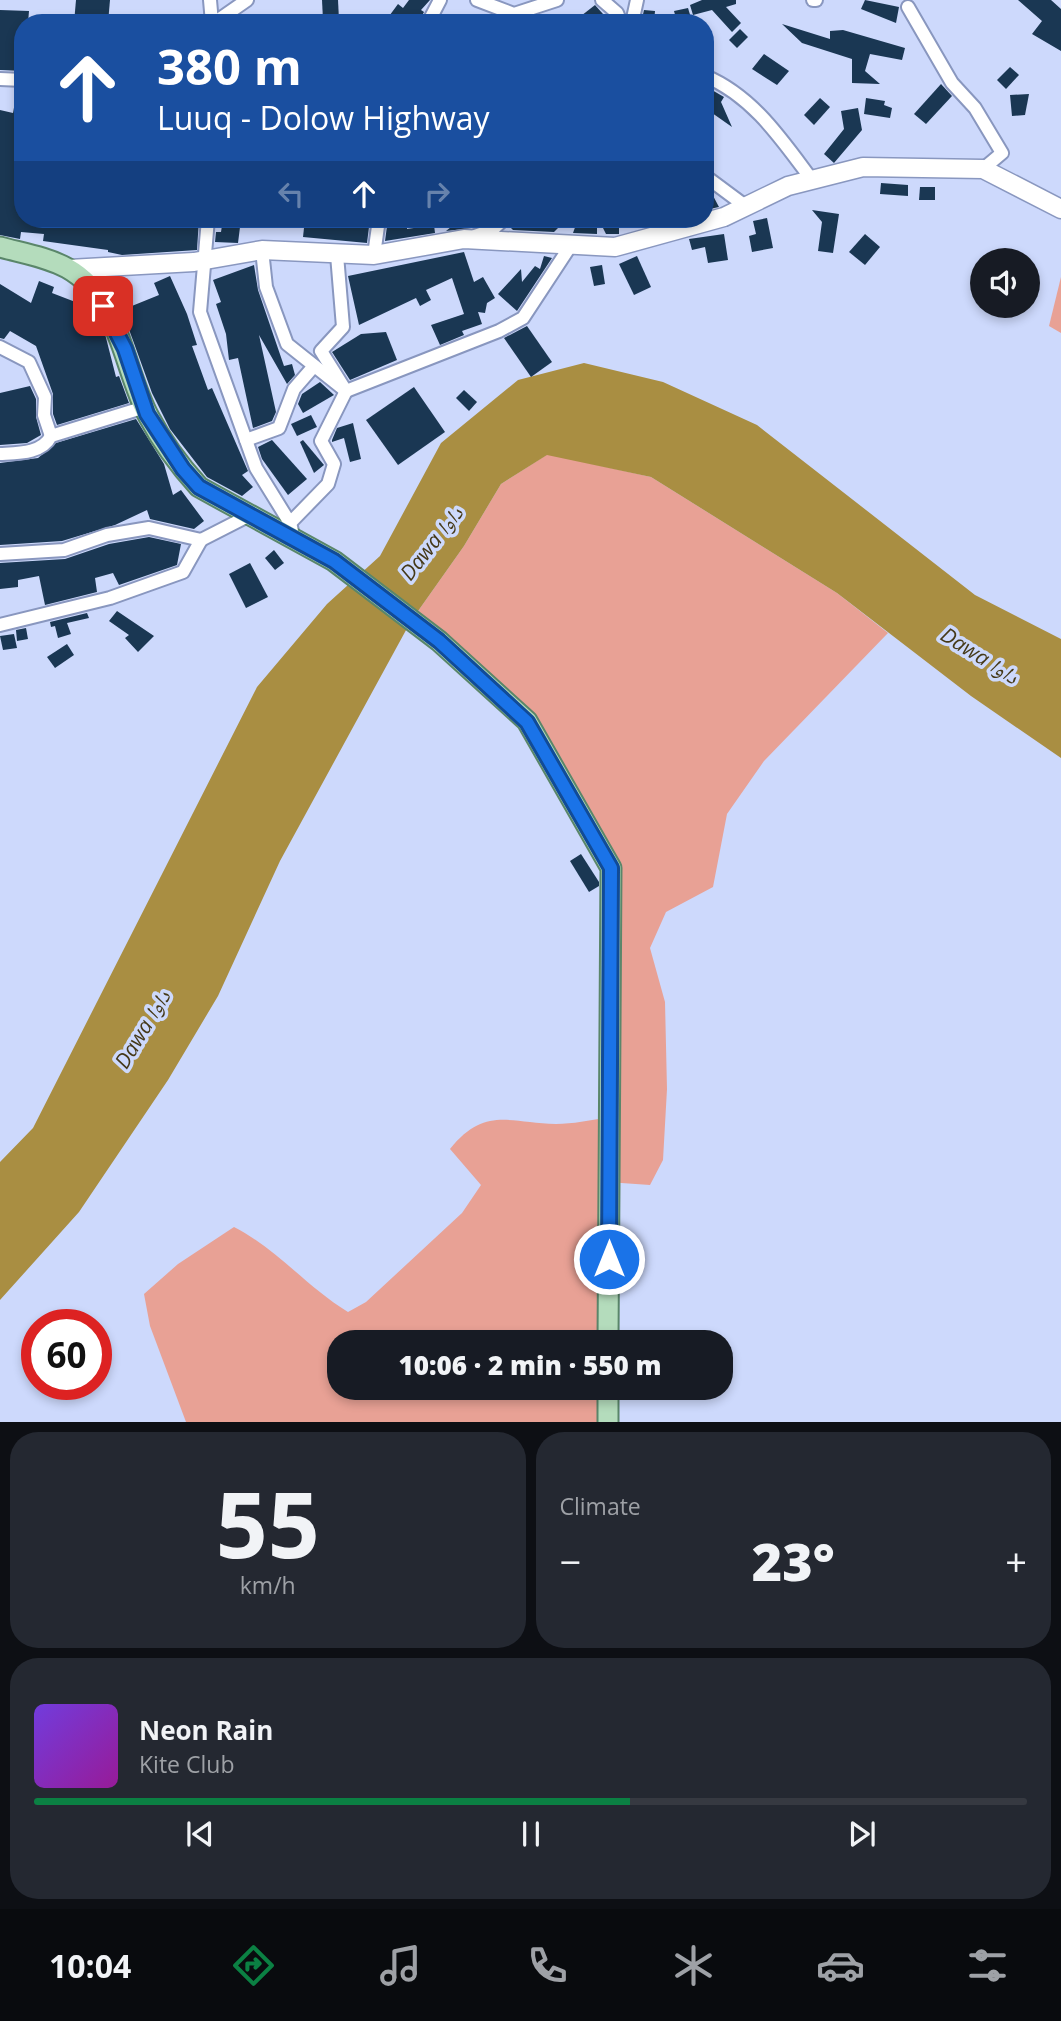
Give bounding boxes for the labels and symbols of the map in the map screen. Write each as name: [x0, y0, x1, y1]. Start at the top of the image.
pin: [73, 276, 133, 336]
water label: Dawa داوا: [393, 500, 469, 586]
water label: Dawa داوا: [936, 620, 1024, 690]
water label: Dawa داوا: [108, 984, 177, 1073]
position arrow: [572, 1222, 646, 1296]
speed limit sign: 60: [21, 1309, 112, 1400]

